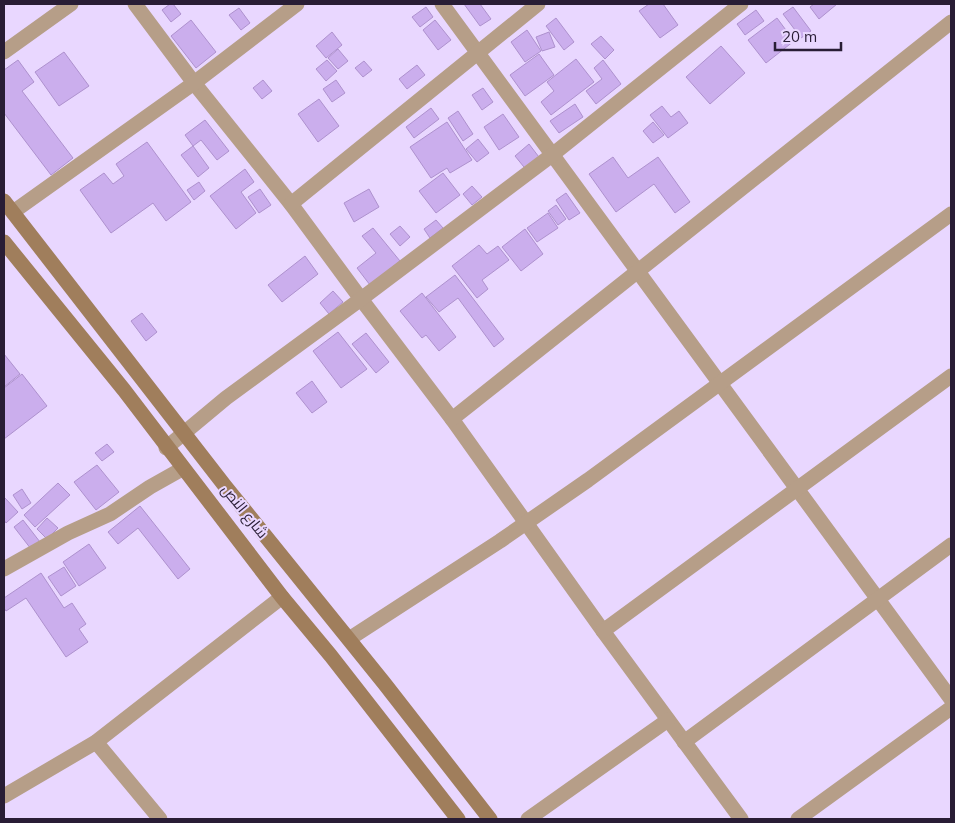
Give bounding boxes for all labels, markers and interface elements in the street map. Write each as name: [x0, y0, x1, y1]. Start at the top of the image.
scale bar: [775, 20, 841, 52]
text: 20 m: [782, 27, 817, 46]
street label: شارع النص: [216, 480, 272, 543]

